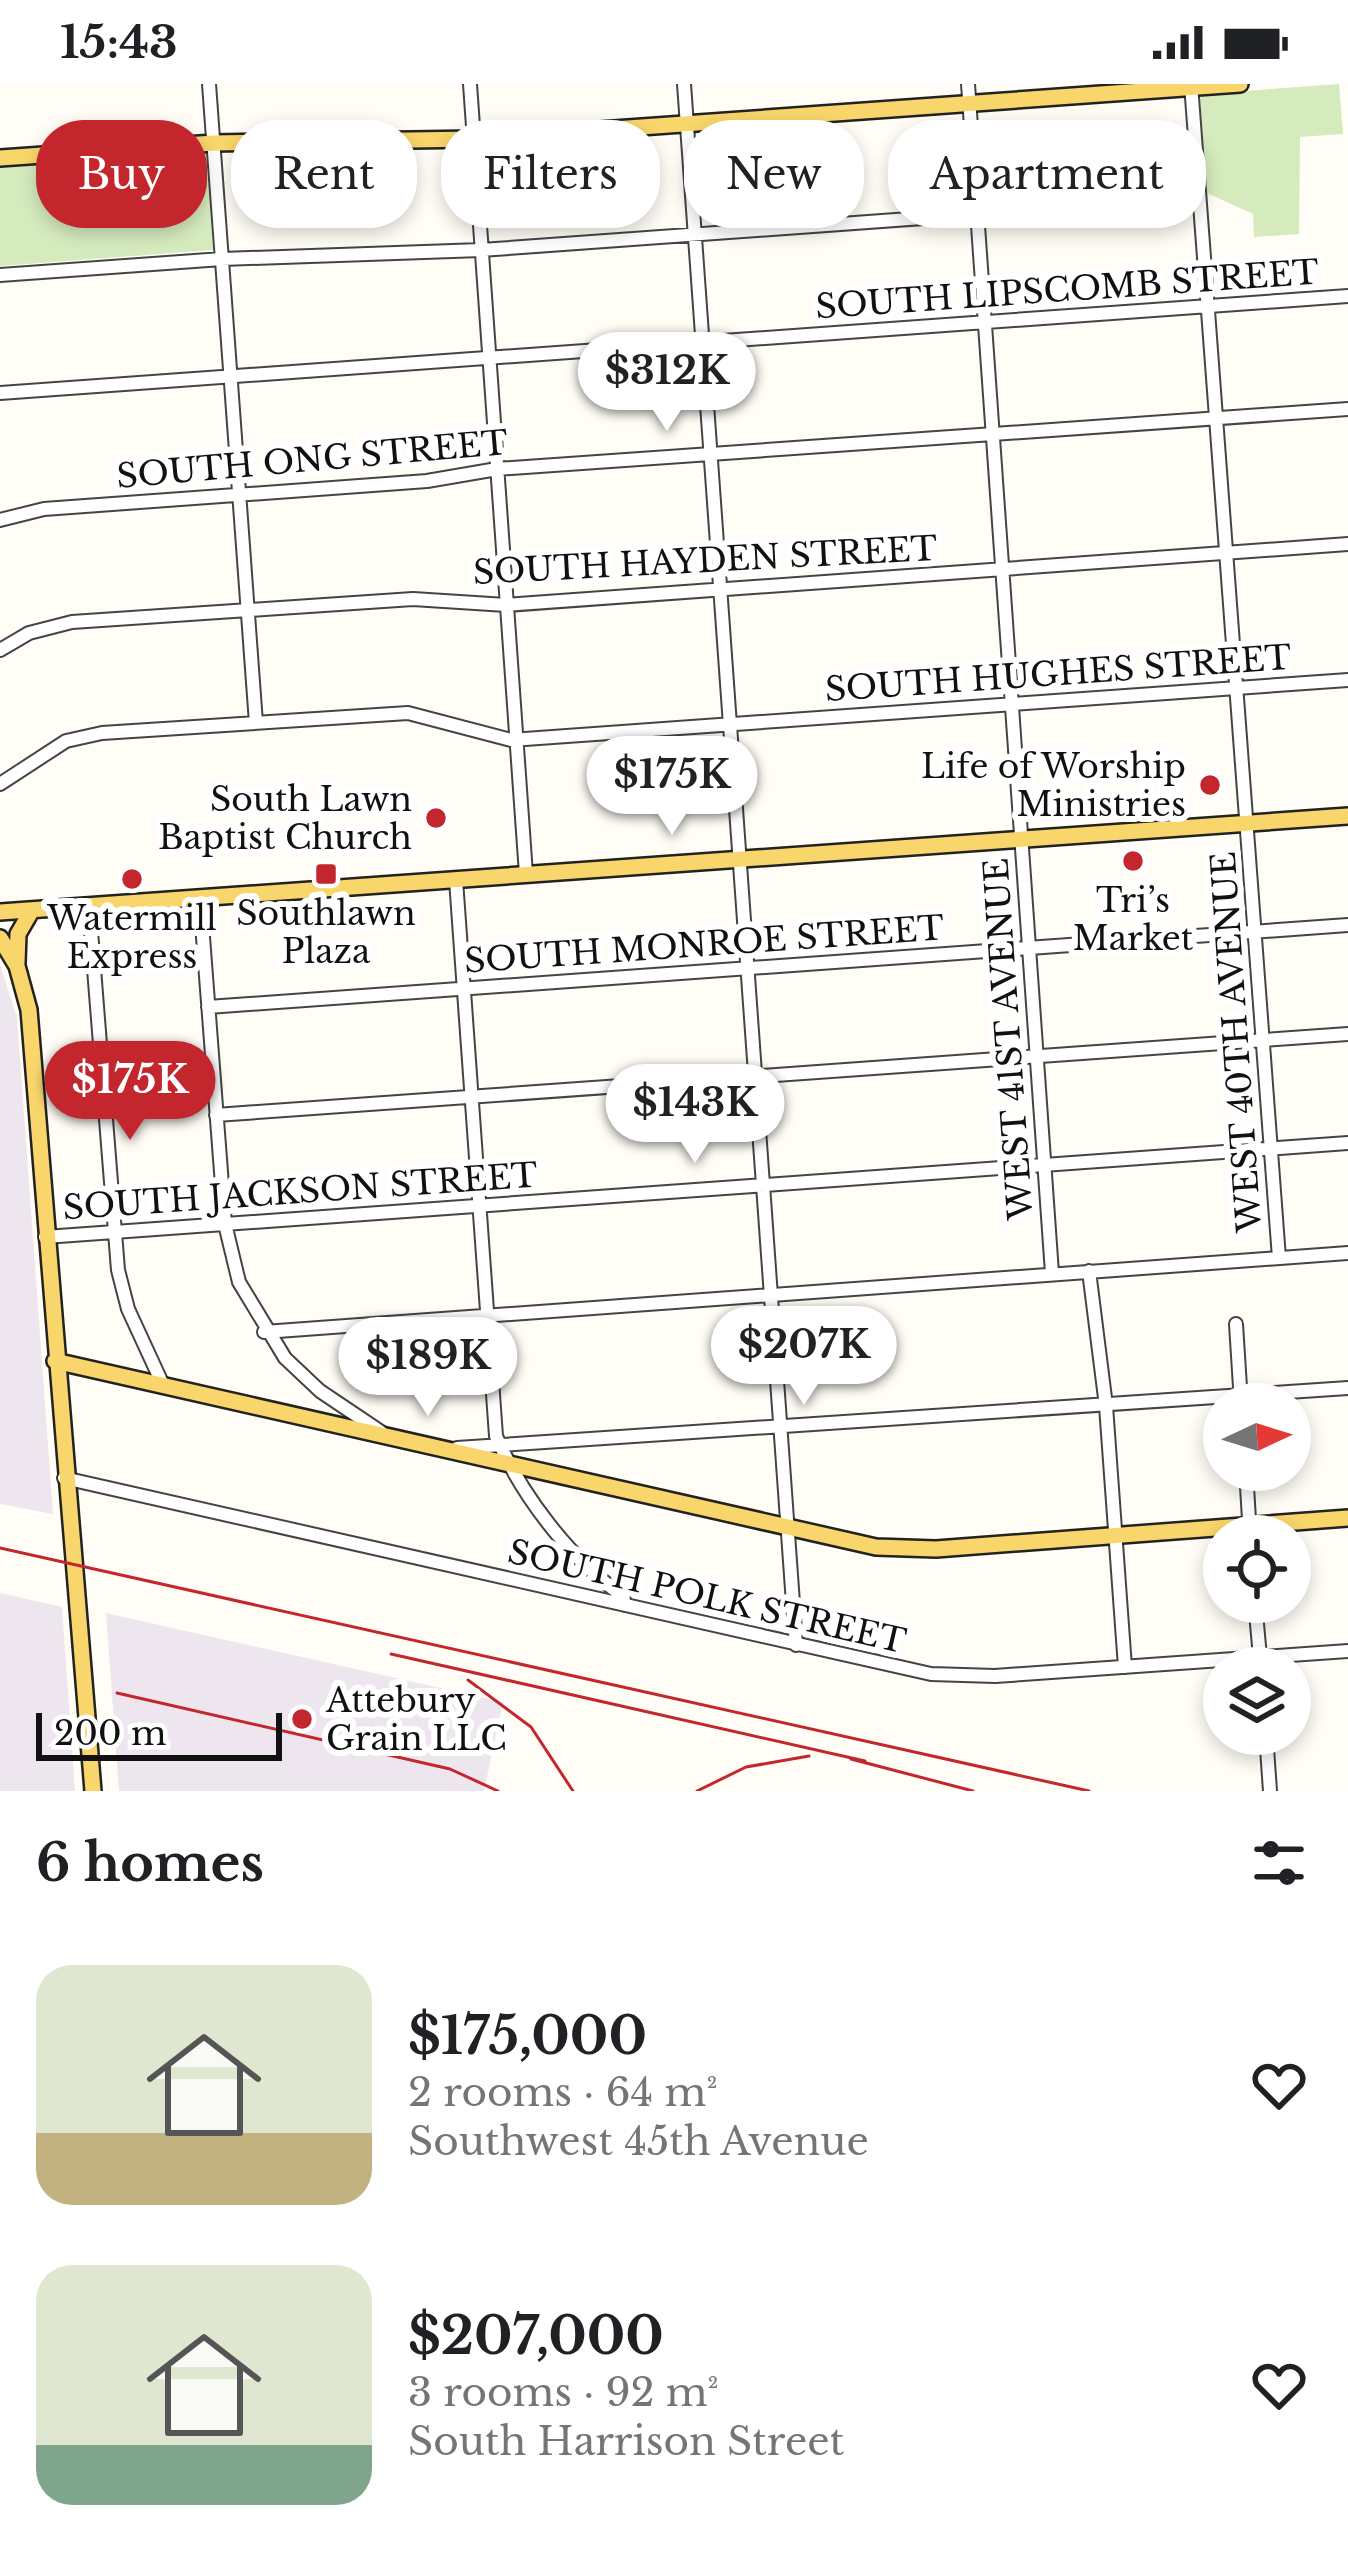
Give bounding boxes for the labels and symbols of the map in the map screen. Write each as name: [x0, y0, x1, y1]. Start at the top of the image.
street label: SOUTH LIPSCOMB STREET: [814, 251, 1320, 328]
pin: $312K: [583, 332, 751, 434]
street label: SOUTH ONG STREET: [115, 422, 509, 497]
street label: SOUTH HAYDEN STREET: [472, 528, 938, 593]
street label: SOUTH HUGHES STREET: [823, 637, 1293, 710]
pin: $175K: [588, 736, 756, 838]
place label: Life of Worship Ministries: [921, 746, 1186, 825]
marker: Life of Worship Ministries: [1197, 772, 1223, 798]
place label: South Lawn Baptist Church: [158, 779, 412, 858]
marker: South Lawn Baptist Church: [423, 805, 449, 831]
marker: Tri’s Market: [1120, 848, 1146, 874]
street label: WEST 40TH AVENUE: [1203, 850, 1270, 1235]
street label: WEST 41ST AVENUE: [975, 857, 1042, 1222]
marker: Southlawn Plaza: [313, 861, 339, 887]
marker: Watermill Express: [119, 866, 145, 892]
place label: Tri’s Market: [1073, 880, 1194, 959]
place label: Southlawn Plaza: [236, 893, 416, 972]
place label: Watermill Express: [46, 898, 217, 977]
street label: SOUTH MONROE STREET: [463, 907, 945, 982]
pin: $175K: [46, 1041, 214, 1143]
pin: $143K: [611, 1064, 779, 1166]
street label: SOUTH JACKSON STREET: [61, 1154, 539, 1229]
pin: $207K: [720, 1306, 888, 1408]
pin: $189K: [344, 1317, 512, 1419]
north arrow: [1203, 1383, 1311, 1491]
street label: SOUTH POLK STREET: [504, 1531, 910, 1662]
place label: Attebury Grain LLC: [325, 1680, 507, 1759]
marker: Attebury Grain LLC: [289, 1706, 315, 1732]
scale bar: [36, 1707, 282, 1760]

